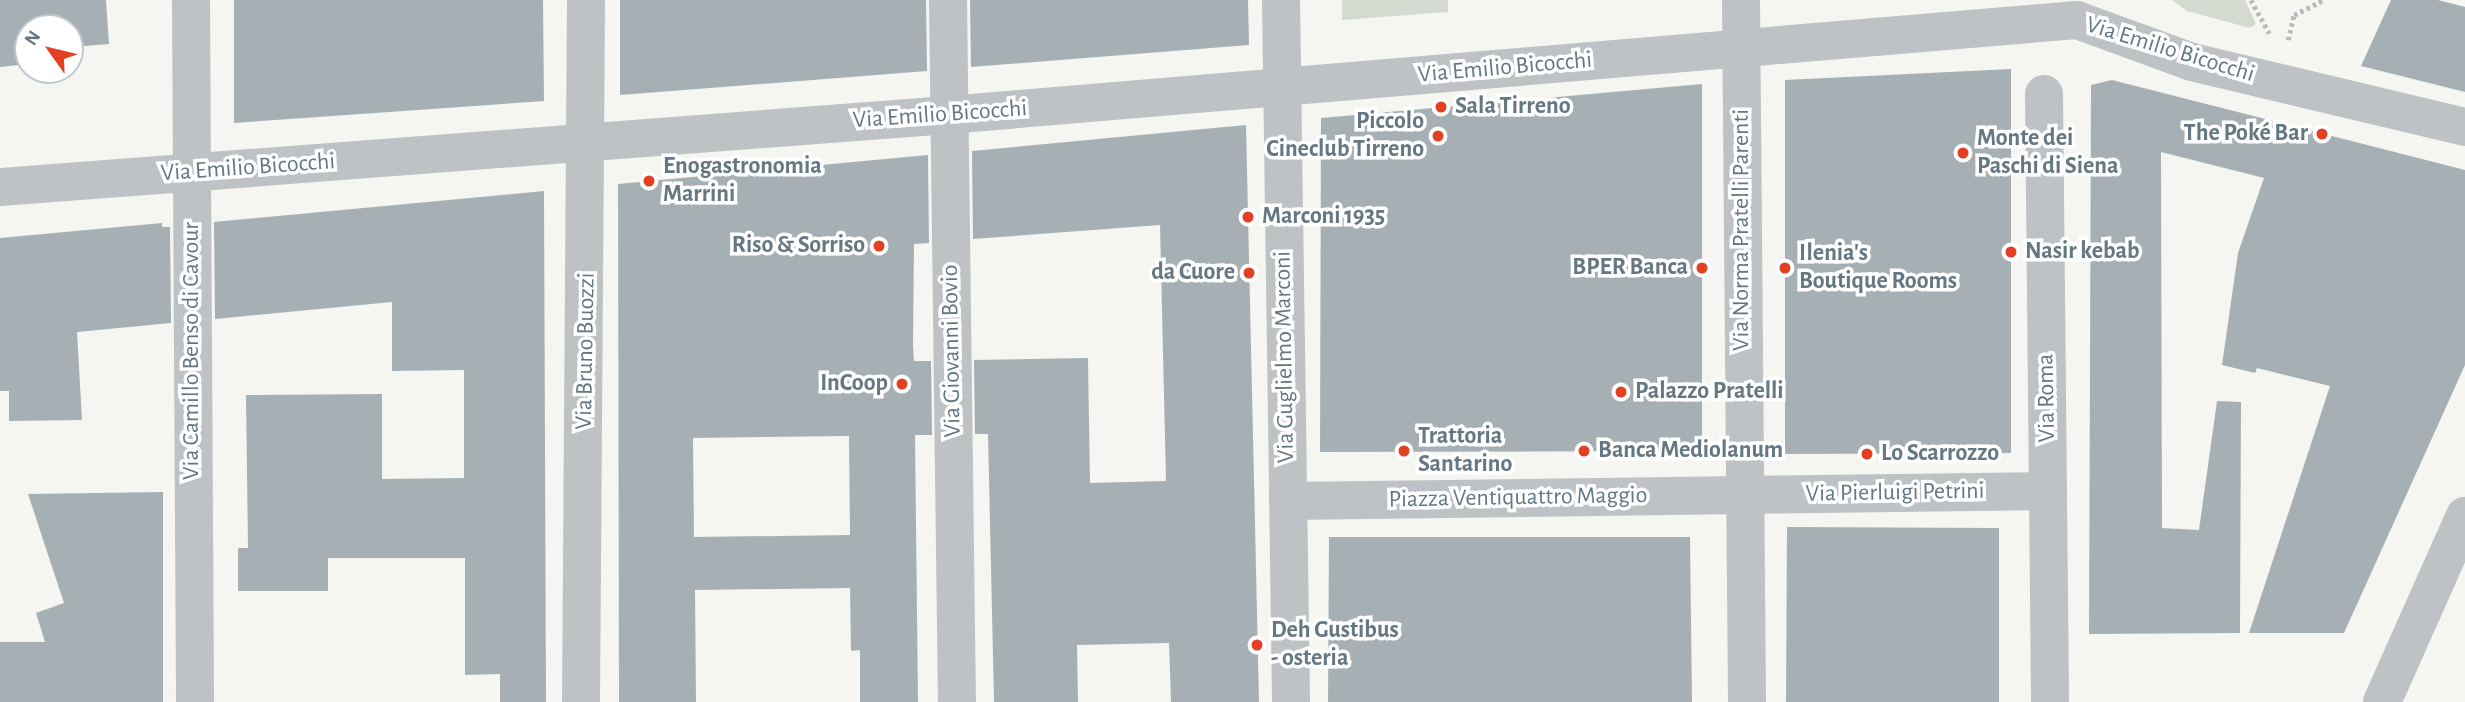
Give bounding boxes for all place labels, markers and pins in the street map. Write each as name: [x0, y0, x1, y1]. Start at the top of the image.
place label: Sala Tirreno: [1455, 93, 1571, 121]
marker: Sala Tirreno: [1433, 99, 1449, 115]
place label: Piccolo Cineclub Tirreno: [1266, 108, 1424, 164]
place label: The Poké Bar: [2184, 120, 2308, 148]
place label: Monte dei Paschi di Siena: [1977, 125, 2119, 181]
marker: The Poké Bar: [2314, 126, 2330, 142]
marker: Piccolo Cineclub Tirreno: [1430, 128, 1446, 144]
marker: Monte dei Paschi di Siena: [1955, 145, 1971, 161]
place label: Enogastronomia Marrini: [663, 153, 822, 209]
marker: Enogastronomia Marrini: [641, 173, 657, 189]
place label: Marconi 1935: [1262, 203, 1385, 231]
marker: Marconi 1935: [1240, 209, 1256, 225]
place label: Riso & Sorriso: [732, 232, 865, 260]
marker: Riso & Sorriso: [871, 238, 887, 254]
place label: Nasir kebab: [2025, 238, 2140, 266]
place label: Ilenia's Boutique Rooms: [1799, 240, 1957, 296]
marker: Nasir kebab: [2003, 244, 2019, 260]
place label: BPER Banca: [1572, 254, 1688, 282]
place label: da Cuore: [1151, 259, 1235, 287]
marker: BPER Banca: [1694, 260, 1710, 276]
marker: Ilenia's Boutique Rooms: [1777, 260, 1793, 276]
marker: da Cuore: [1241, 265, 1257, 281]
place label: InCoop: [820, 370, 888, 398]
marker: InCoop: [894, 376, 910, 392]
place label: Palazzo Pratelli: [1635, 378, 1784, 406]
marker: Palazzo Pratelli: [1613, 384, 1629, 400]
place label: Trattoria Santarino: [1418, 423, 1512, 479]
place label: Banca Mediolanum: [1598, 437, 1783, 465]
place label: Lo Scarrozzo: [1881, 440, 1999, 468]
marker: Trattoria Santarino: [1396, 443, 1412, 459]
marker: Banca Mediolanum: [1576, 443, 1592, 459]
marker: Lo Scarrozzo: [1859, 446, 1875, 462]
place label: Deh Gustibus - osteria: [1271, 617, 1399, 673]
marker: Deh Gustibus - osteria: [1249, 637, 1265, 653]

